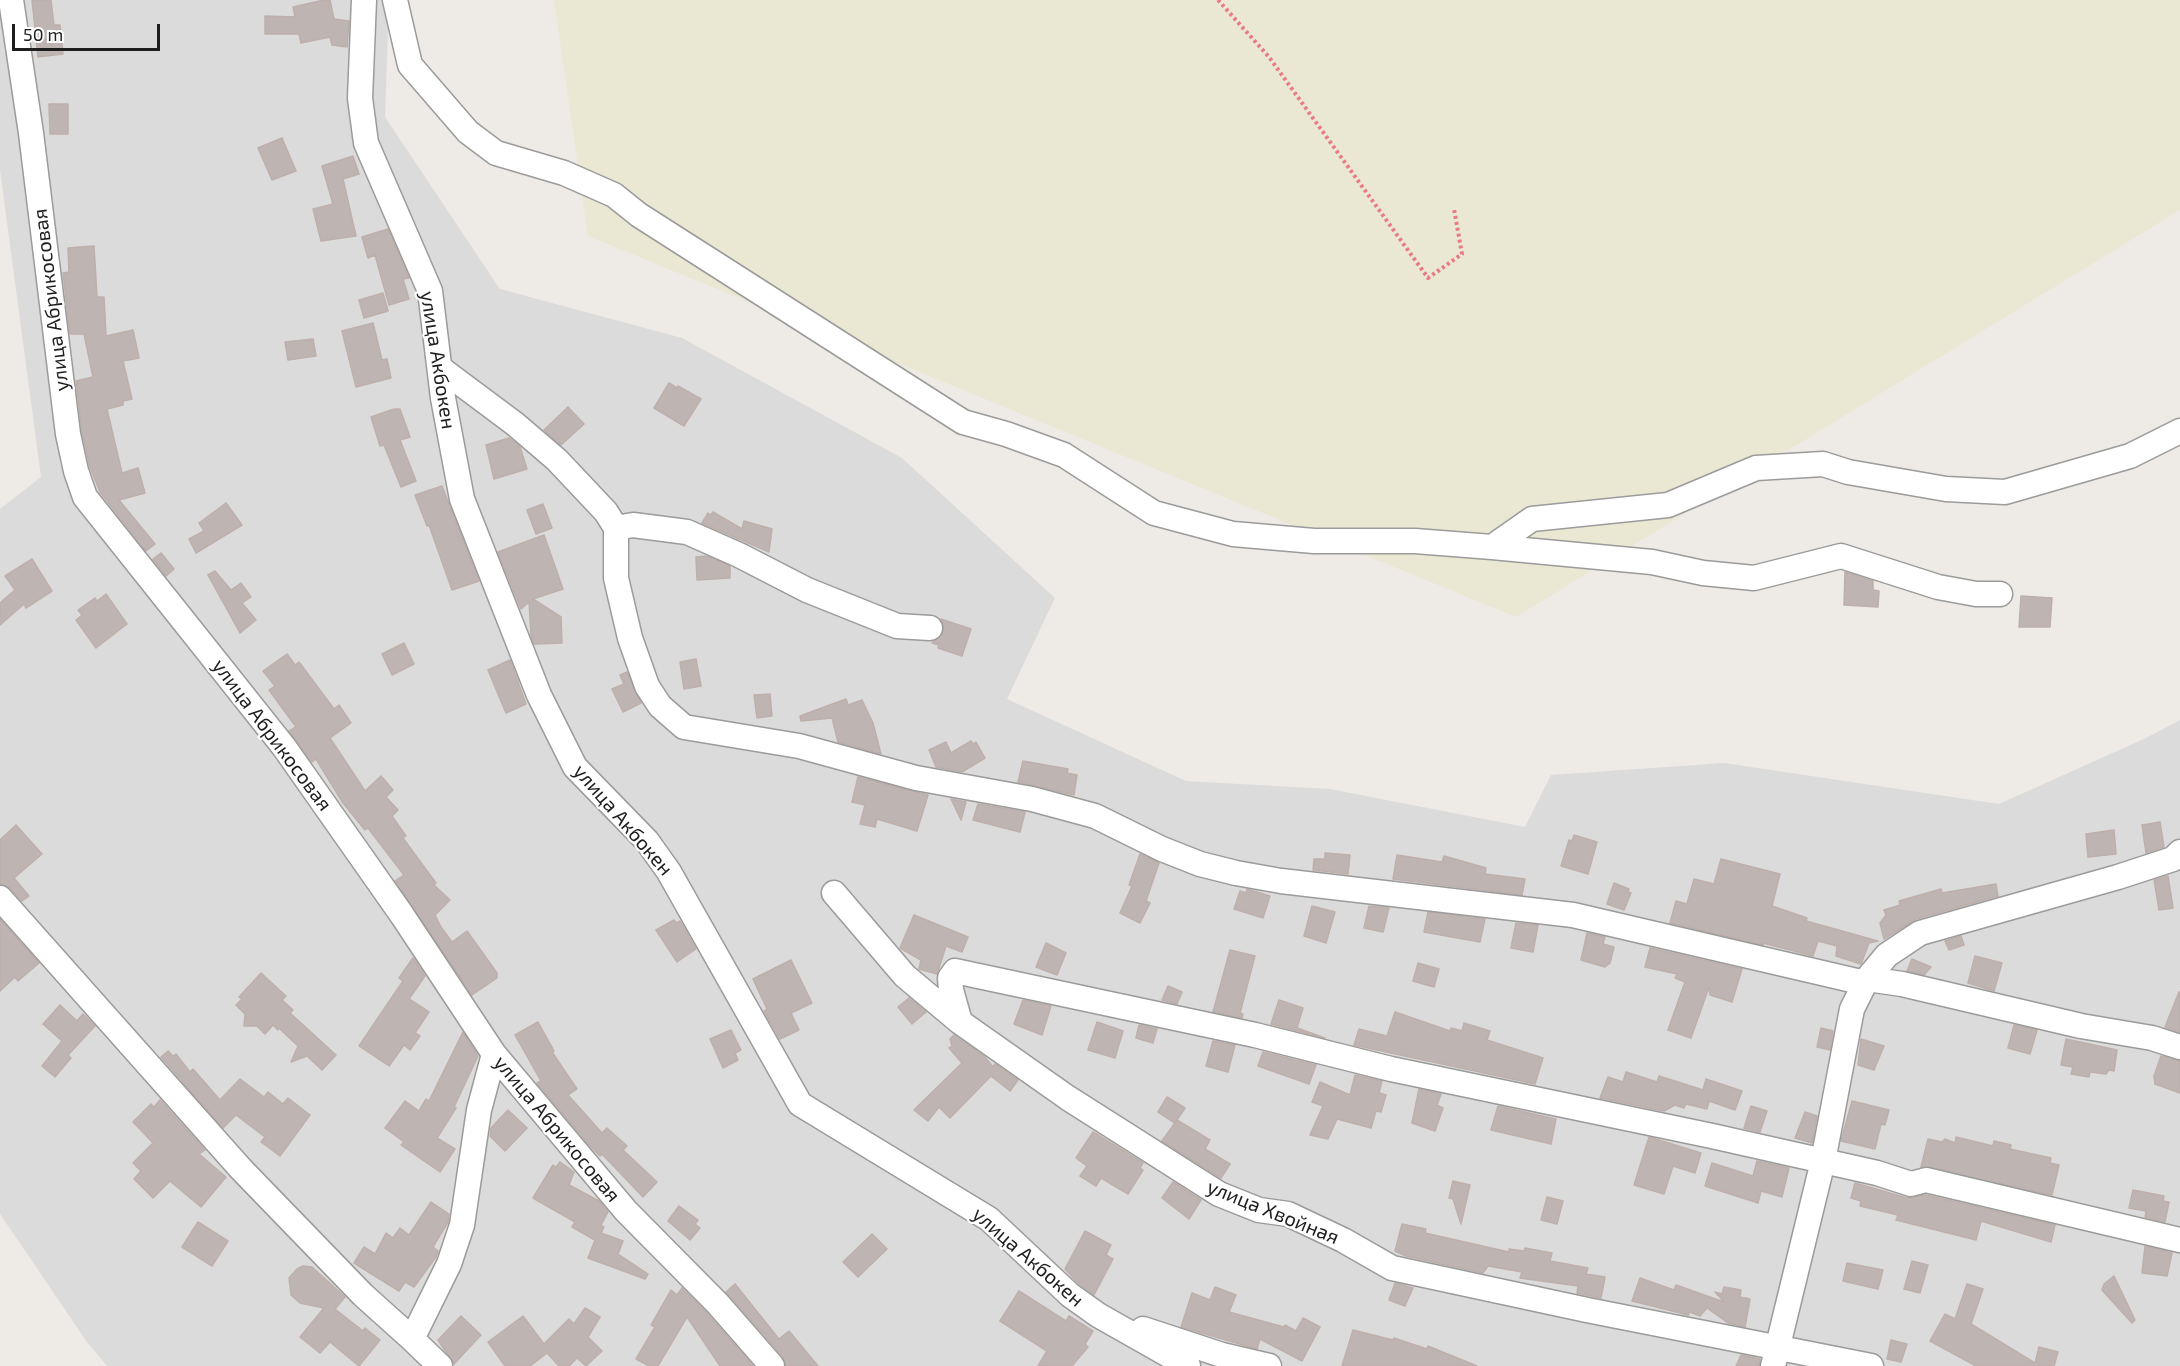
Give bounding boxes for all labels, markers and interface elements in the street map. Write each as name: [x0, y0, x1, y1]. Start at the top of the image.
scale bar: [15, 12, 164, 50]
text: 50 m: [23, 23, 63, 45]
street label: улица Абрикосовая: [28, 207, 74, 393]
street label: улица Акбокен: [415, 289, 461, 431]
street label: улица Абрикосовая: [207, 654, 337, 816]
street label: улица Акбокен: [568, 760, 678, 880]
street label: улица Абрикосовая: [489, 1051, 625, 1207]
street label: улица Хвойная: [1203, 1175, 1343, 1249]
street label: улица Акбокен: [968, 1202, 1088, 1312]

